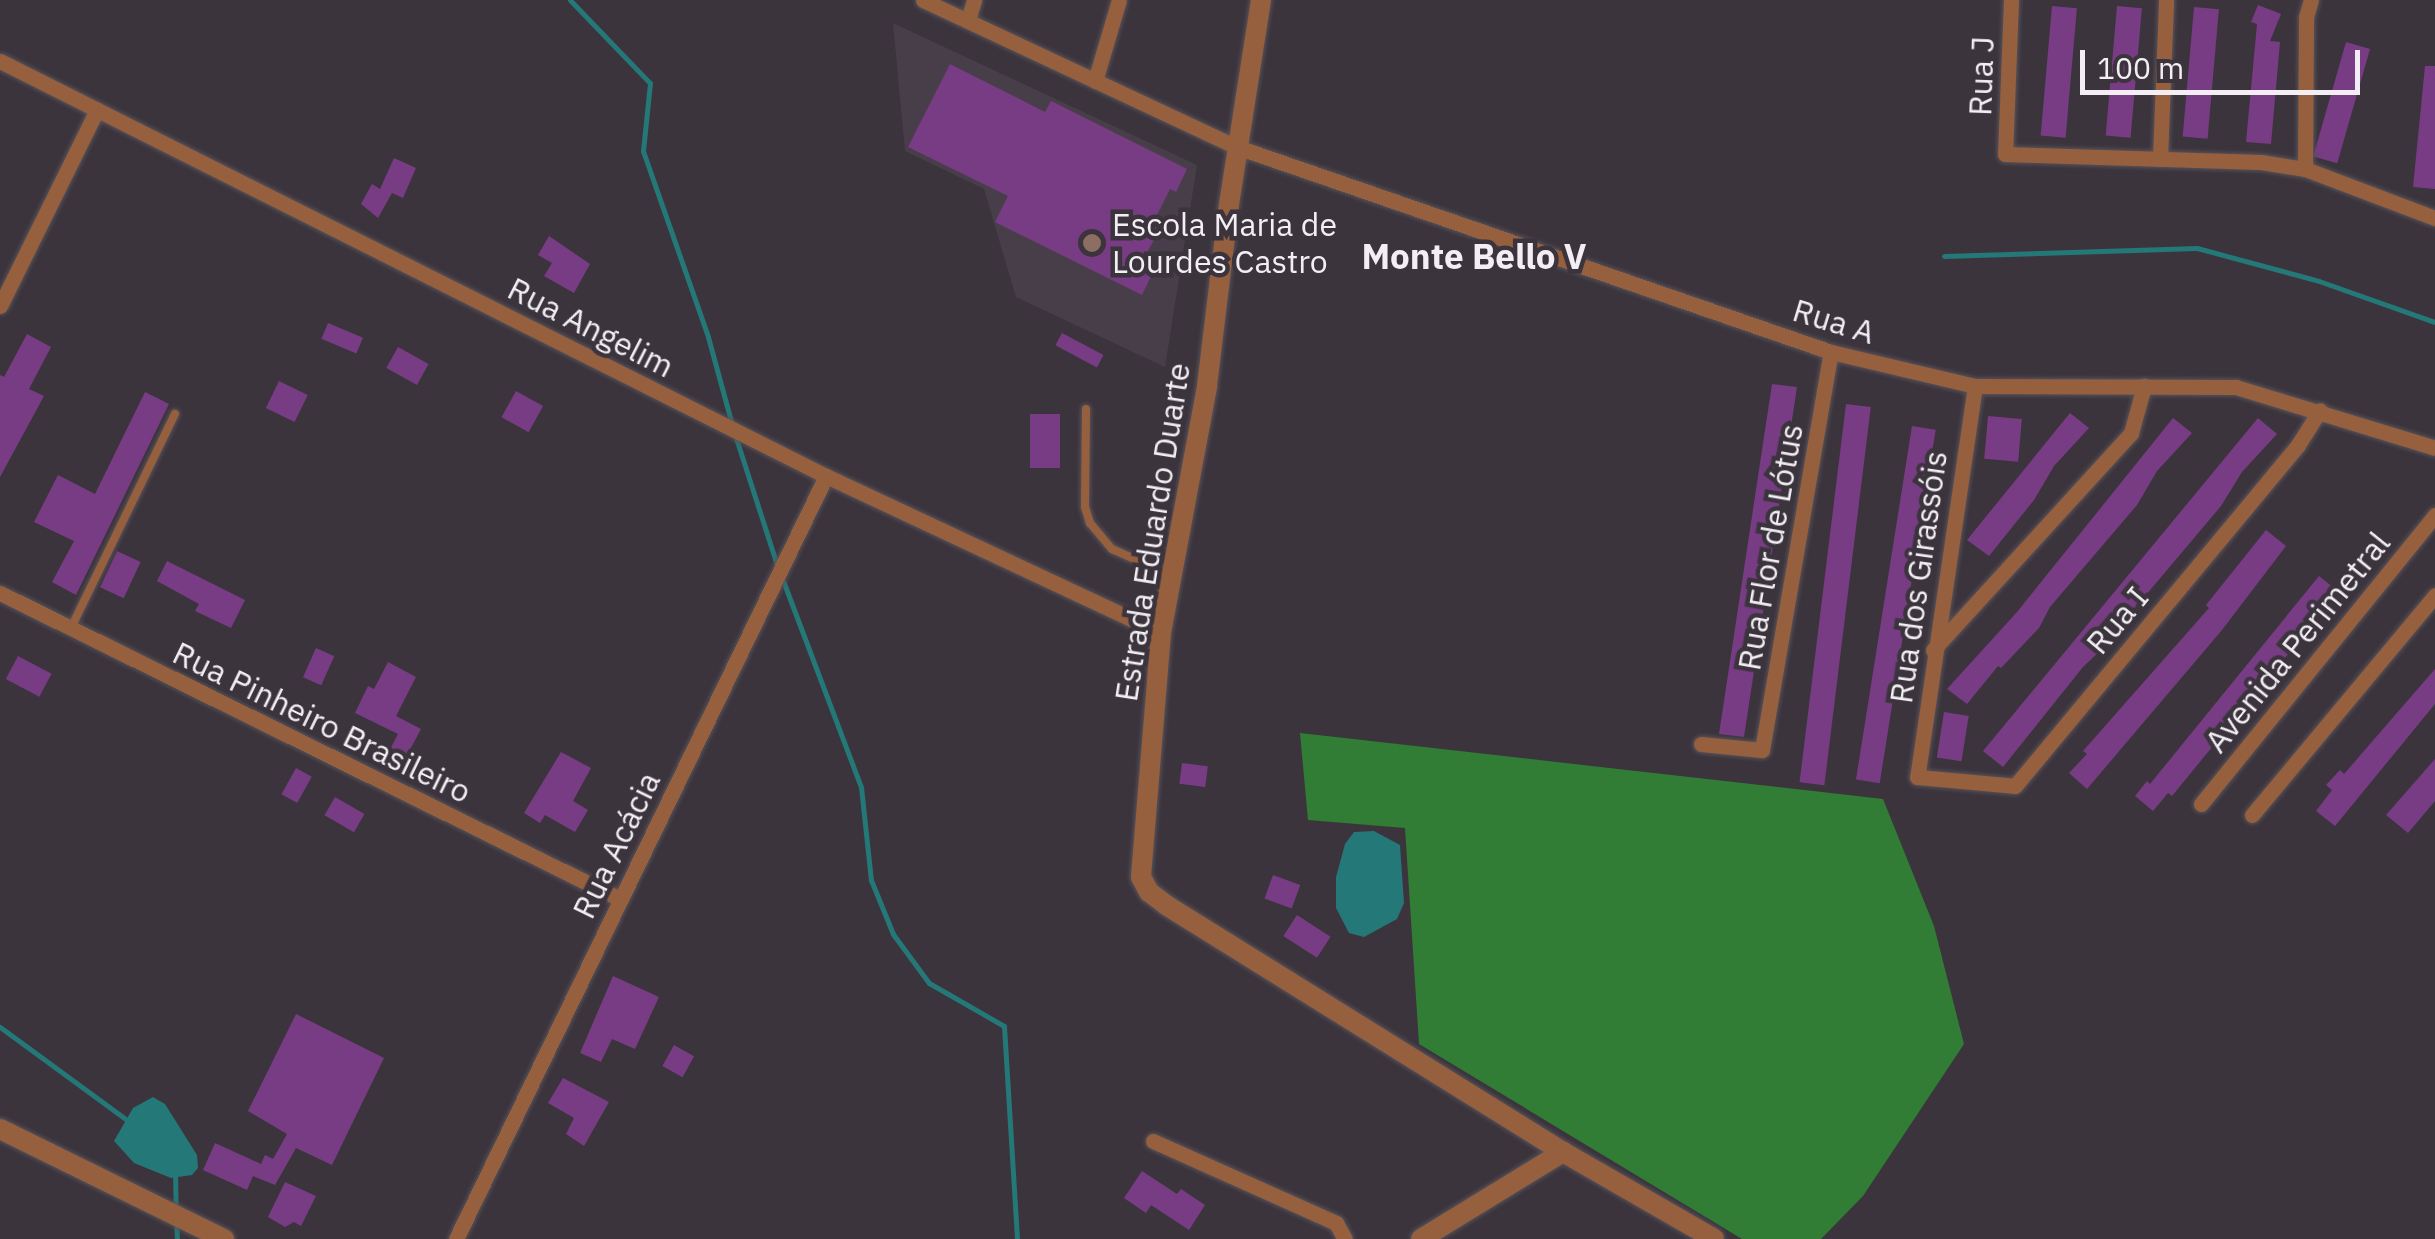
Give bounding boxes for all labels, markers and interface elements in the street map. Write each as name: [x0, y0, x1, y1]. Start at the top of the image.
scale bar: [2085, 30, 2365, 92]
street label: Rua J: [1960, 36, 2002, 116]
text: 100 m: [2097, 48, 2184, 87]
place label: Escola Maria de Lourdes Castro: [1112, 206, 1337, 281]
marker: Escola Maria de Lourdes Castro: [1081, 232, 1103, 254]
district label: Monte Bello V: [1361, 235, 1587, 277]
street label: Rua Angelim: [502, 269, 680, 385]
street label: Rua A: [1788, 290, 1880, 352]
street label: Estrada Eduardo Duarte: [1106, 360, 1198, 704]
street label: Rua Flor de Lótus: [1729, 421, 1811, 673]
street label: Rua dos Girassóis: [1881, 448, 1955, 706]
street label: Avenida Perimetral: [2196, 524, 2398, 760]
street label: Rua I: [2078, 579, 2156, 661]
street label: Rua Pinheiro Brasileiro: [167, 633, 477, 811]
street label: Rua Acácia: [564, 765, 668, 925]

